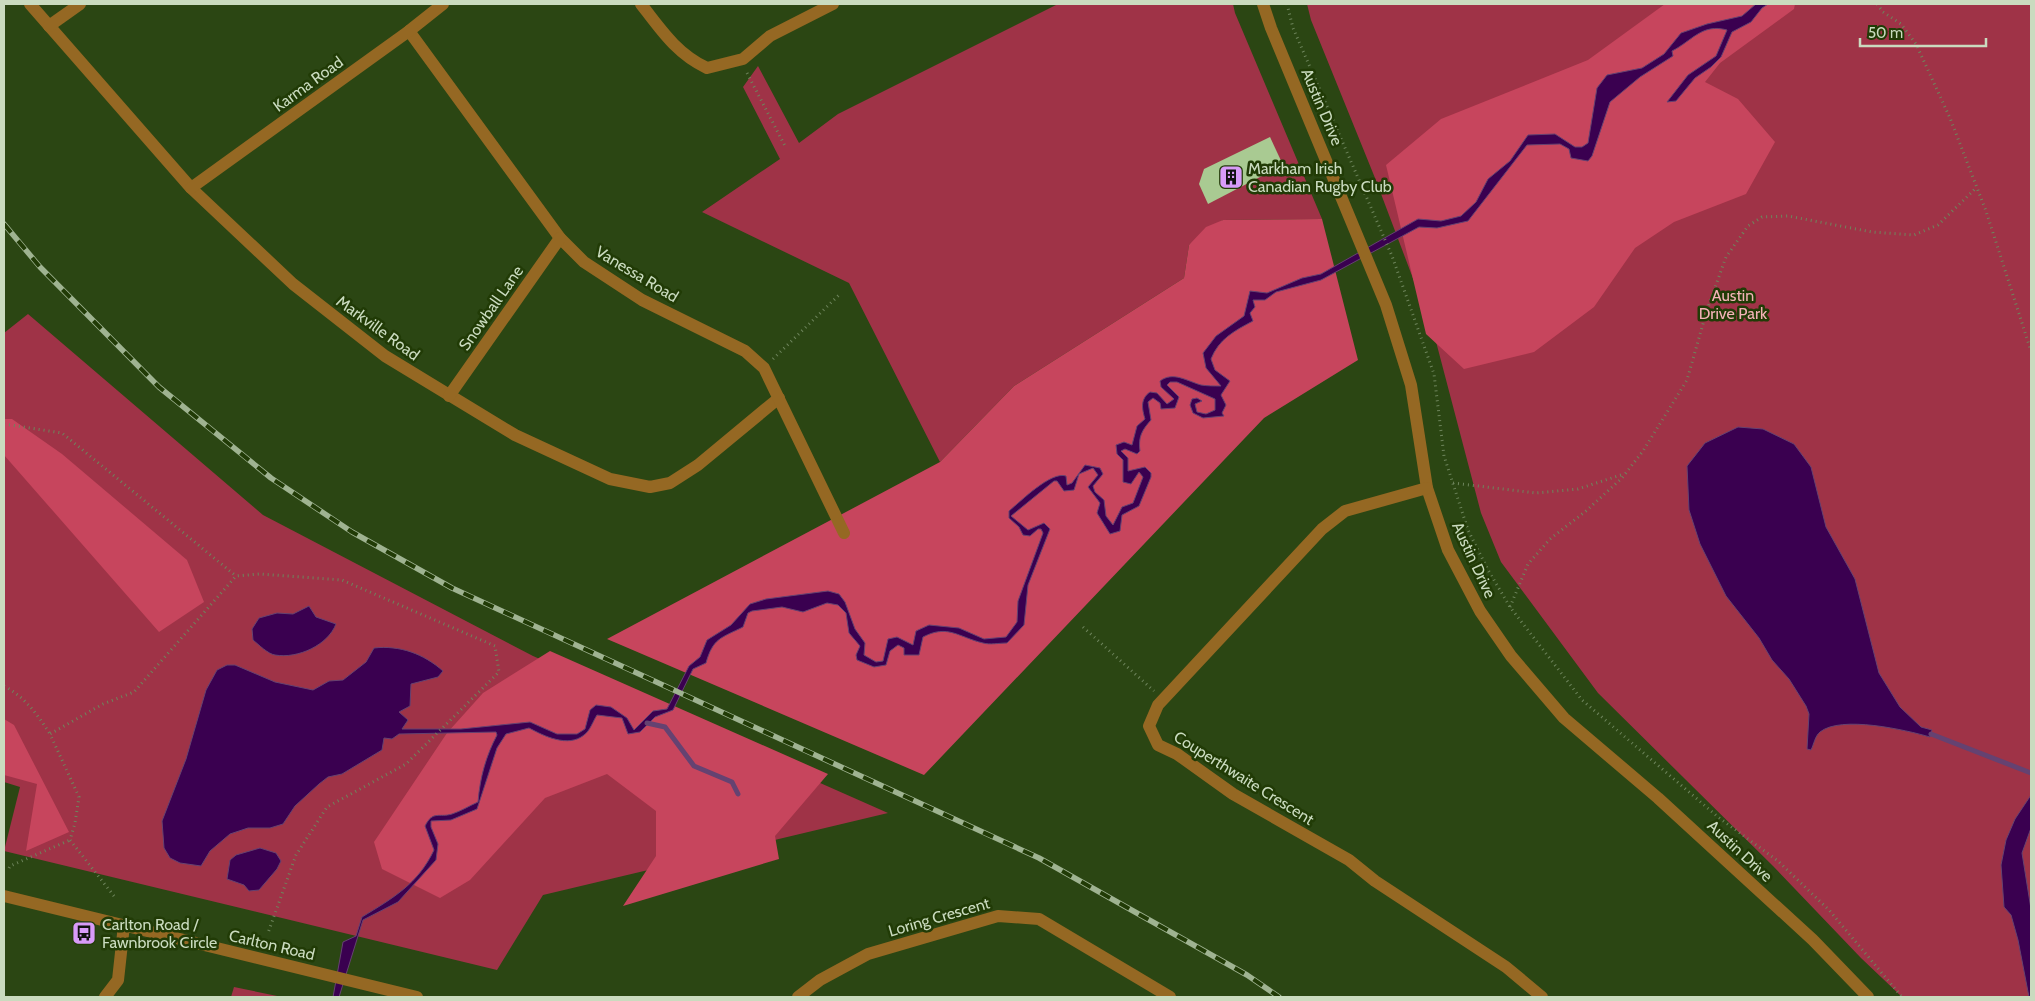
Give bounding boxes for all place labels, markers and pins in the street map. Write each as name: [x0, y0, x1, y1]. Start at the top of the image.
place label: Markham Irish Canadian Rugby Club: [1248, 159, 1392, 196]
building icon: Markham Irish Canadian Rugby Club: [1218, 164, 1244, 190]
place label: Carlton Road / Fawnbrook Circle: [102, 915, 217, 952]
bus stop icon: Carlton Road / Fawnbrook Circle: [71, 920, 97, 946]

